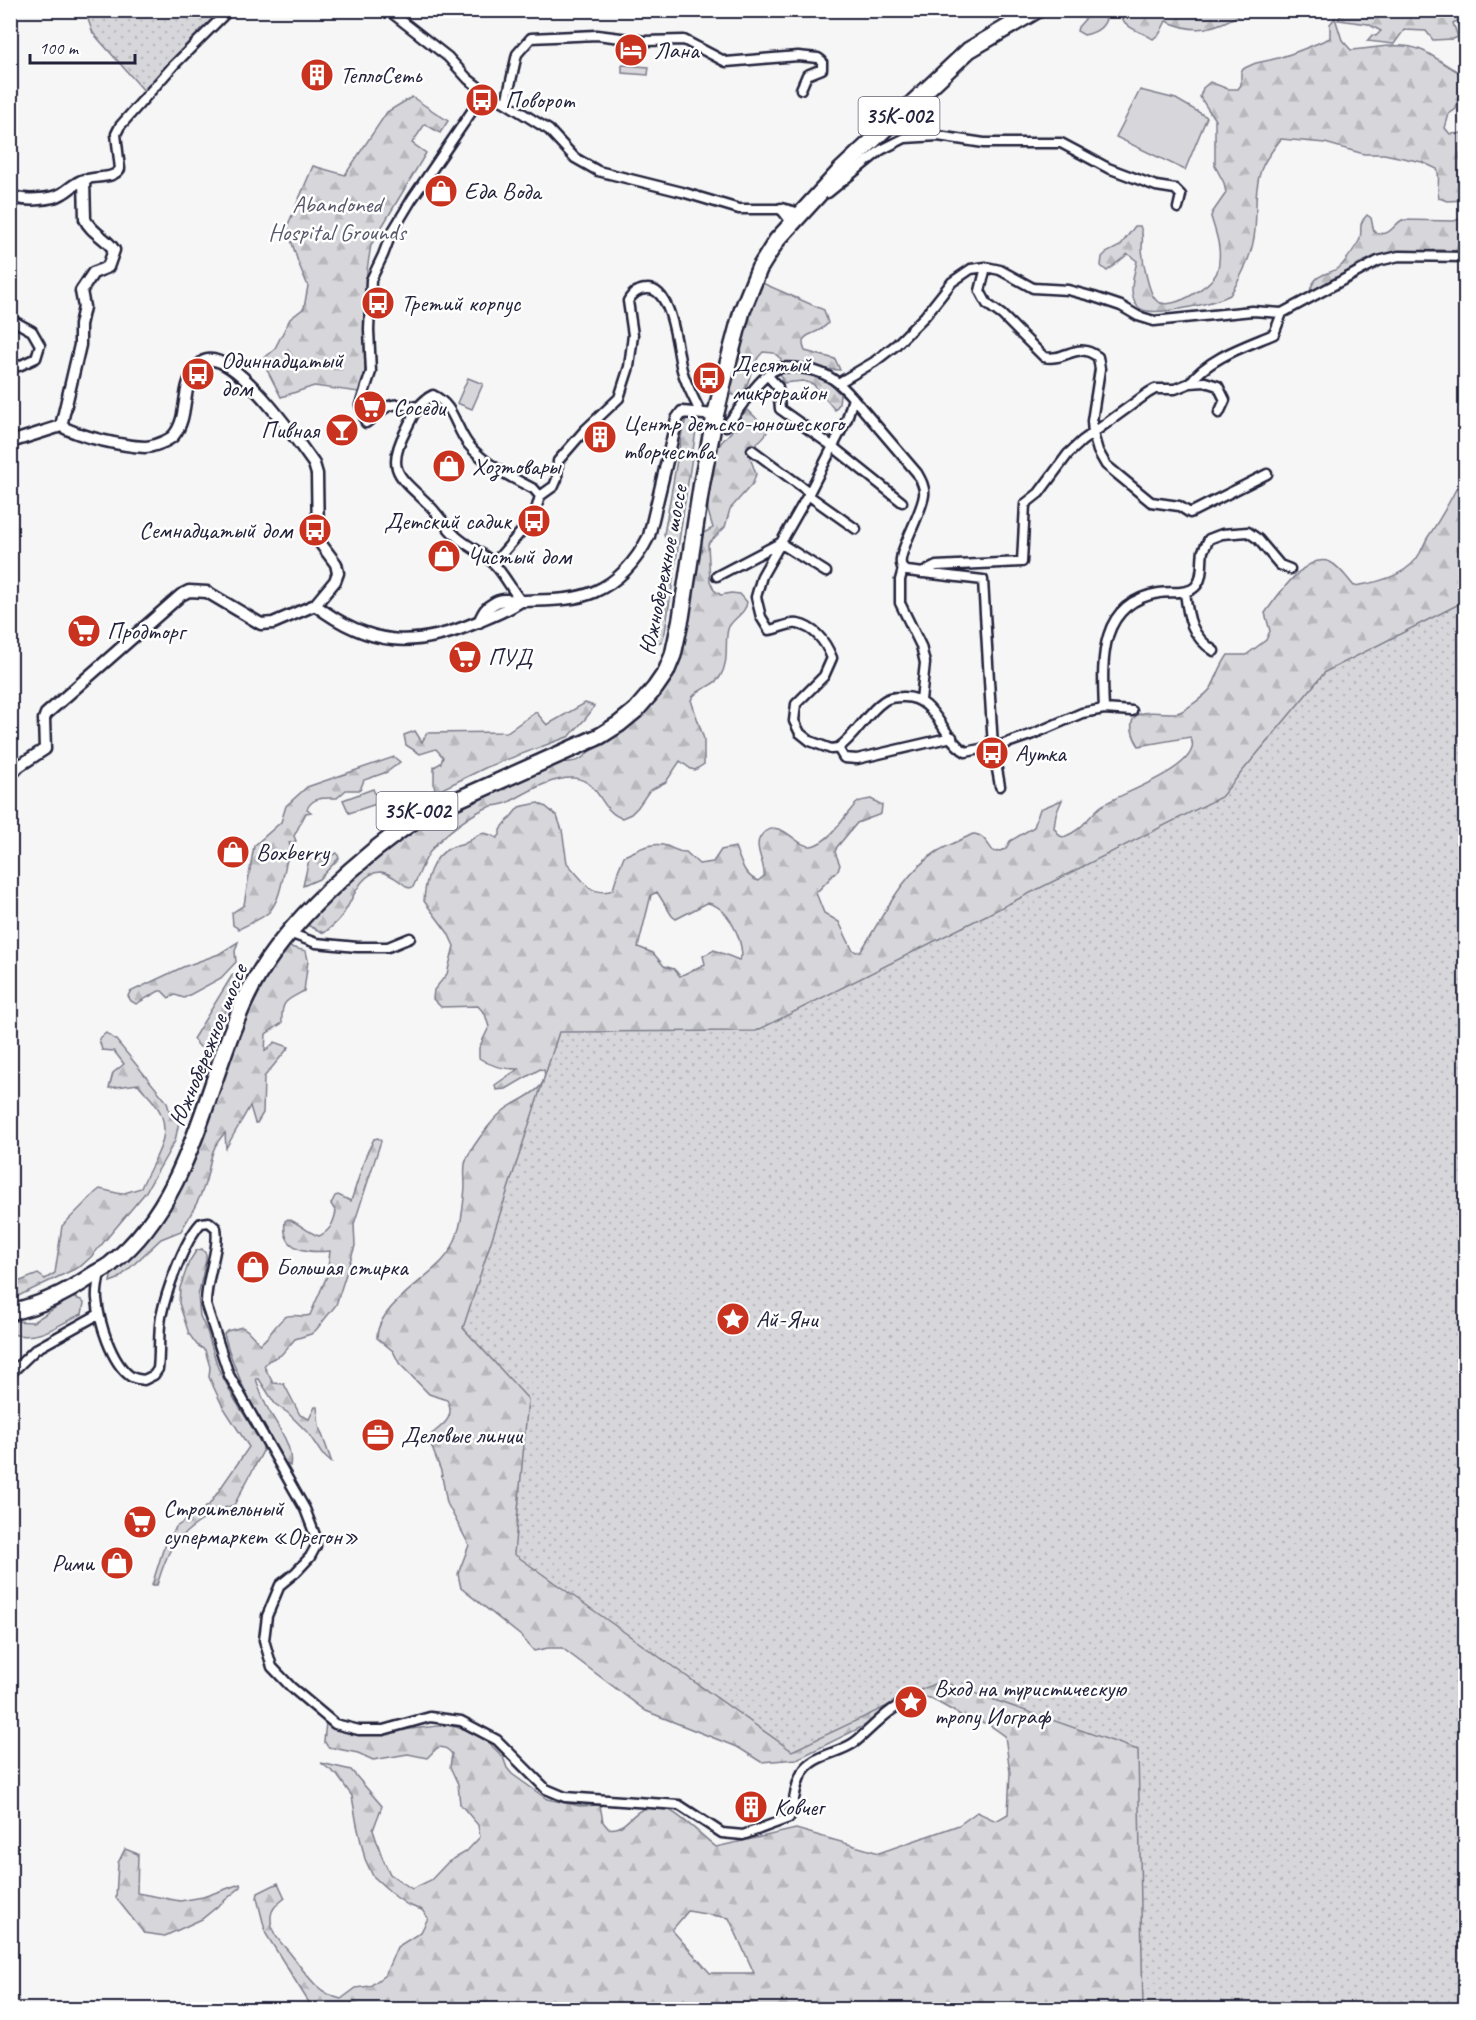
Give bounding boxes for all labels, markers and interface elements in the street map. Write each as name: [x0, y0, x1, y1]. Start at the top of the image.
scale bar: [30, 27, 135, 65]
hotel icon: Лана: [613, 32, 649, 68]
place label: Лана: [654, 35, 700, 65]
text: 100 m: [39, 37, 80, 59]
building icon: ТеплоСеть: [299, 57, 335, 93]
place label: ТеплоСеть: [340, 60, 423, 90]
bus stop icon: Поворот: [464, 82, 500, 118]
place label: Поворот: [505, 85, 575, 115]
road number: 35К-002: [858, 97, 940, 135]
shop icon: Еда Вода: [423, 173, 459, 209]
place label: Еда Вода: [464, 176, 543, 206]
park label: Abandoned Hospital Grounds: [268, 189, 408, 247]
bus stop icon: Третий корпус: [360, 285, 396, 321]
place label: Третий корпус: [401, 288, 522, 318]
place label: Одиннадцатый дом: [221, 345, 345, 403]
place label: Десятый микрорайон: [732, 349, 828, 407]
bus stop icon: Одиннадцатый дом: [180, 356, 216, 392]
bus stop icon: Десятый микрорайон: [691, 360, 727, 396]
supermarket icon: Соседи: [352, 389, 388, 425]
place label: Соседи: [393, 392, 448, 422]
place label: Центр детско-юношеского творчества: [623, 408, 847, 466]
bar icon: Пивная: [324, 412, 360, 448]
place label: Пивная: [261, 415, 321, 445]
building icon: Центр детско-юношеского творчества: [582, 419, 618, 455]
shop icon: Хозтовары: [431, 448, 467, 484]
place label: Хозтовары: [472, 451, 563, 482]
street label: Южнобережное шоссе: [632, 481, 695, 657]
bus stop icon: Детский садик: [516, 503, 552, 539]
place label: Детский садик: [384, 506, 513, 536]
bus stop icon: Семнадцатый дом: [297, 512, 333, 548]
place label: Семнадцатый дом: [139, 515, 294, 545]
shop icon: Чистый дом: [426, 538, 462, 574]
place label: Чистый дом: [467, 541, 573, 571]
supermarket icon: Продторг: [66, 613, 102, 649]
place label: Продторг: [107, 616, 188, 646]
supermarket icon: ПУД: [447, 639, 483, 675]
place label: ПУД: [488, 642, 534, 672]
bus stop icon: Аутка: [974, 735, 1010, 771]
place label: Аутка: [1015, 738, 1067, 768]
road number: 35К-002: [376, 792, 458, 830]
shop icon: Boxberry: [215, 834, 251, 870]
place label: Boxberry: [256, 837, 331, 867]
street label: Южнобережное шоссе: [162, 958, 255, 1130]
shop icon: Большая стирка: [235, 1249, 271, 1285]
place label: Большая стирка: [276, 1252, 409, 1282]
place icon: Ай-Яни: [715, 1301, 751, 1337]
place label: Ай-Яни: [756, 1304, 820, 1334]
office icon: Деловые линии: [360, 1417, 396, 1453]
place label: Деловые линии: [401, 1420, 524, 1450]
place label: Строительный супермаркет «Орегон»: [163, 1493, 359, 1551]
supermarket icon: Строительный супермаркет «Орегон»: [122, 1504, 158, 1540]
shop icon: Рими: [99, 1545, 135, 1581]
place label: Рими: [52, 1548, 95, 1578]
place label: Вход на туристическую тропу Иограф: [934, 1673, 1128, 1731]
place icon: Вход на туристическую тропу Иограф: [893, 1684, 929, 1720]
building icon: Ковчег: [733, 1789, 769, 1825]
place label: Ковчег: [774, 1792, 827, 1822]

